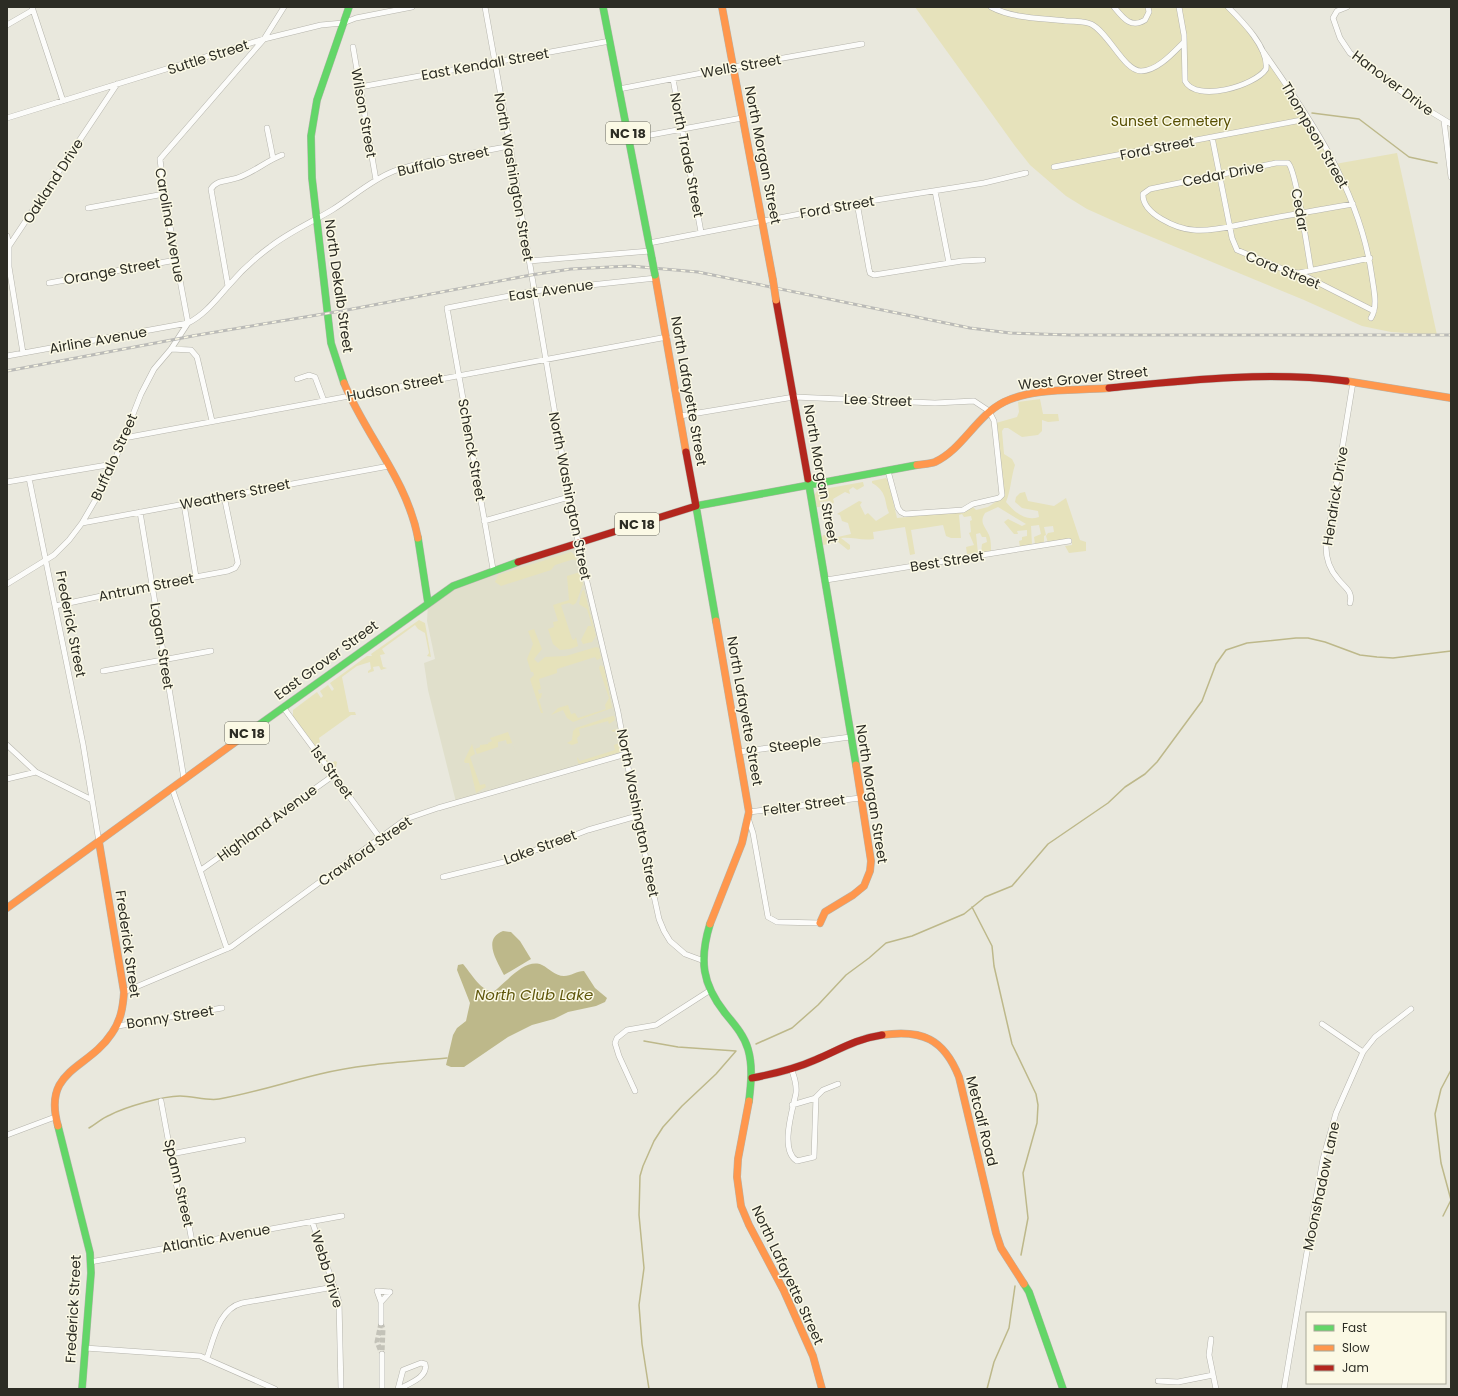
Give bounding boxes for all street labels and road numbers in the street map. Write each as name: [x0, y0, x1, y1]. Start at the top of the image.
street label: Suttle Street: [165, 34, 251, 80]
street label: East Kendall Street: [420, 43, 550, 85]
street label: Hanover Drive: [1348, 46, 1438, 121]
street label: Wells Street: [699, 49, 783, 83]
street label: Wilson Street: [346, 67, 382, 159]
street label: Thompson Street: [1277, 78, 1353, 192]
street label: North Morgan Street: [740, 84, 786, 226]
street label: North Washington Street: [489, 91, 539, 263]
street label: North Trade Street: [665, 91, 709, 219]
road number: NC 18: [606, 122, 650, 144]
street label: Ford Street: [1118, 131, 1196, 165]
street label: Oakland Drive: [18, 134, 88, 227]
street label: Buffalo Street: [395, 141, 491, 181]
street label: Cedar Drive: [1181, 156, 1266, 192]
street label: Carolina Avenue: [150, 166, 190, 284]
street label: Cedar: [1286, 187, 1314, 233]
street label: Ford Street: [798, 191, 876, 223]
street label: North Dekalb Street: [320, 218, 358, 354]
street label: Cora Street: [1243, 246, 1323, 294]
street label: Orange Street: [62, 253, 162, 289]
street label: East Avenue: [507, 274, 595, 306]
street label: North Lafayette Street: [666, 315, 712, 467]
street label: Airline Avenue: [48, 322, 149, 358]
street label: West Grover Street: [1017, 361, 1149, 395]
street label: Hudson Street: [345, 368, 445, 406]
street label: Lee Street: [844, 389, 912, 411]
street label: Schenck Street: [453, 397, 491, 503]
street label: North Morgan Street: [799, 403, 843, 545]
street label: Buffalo Street: [86, 410, 142, 504]
street label: North Washington Street: [544, 410, 596, 582]
street label: Hendrick Drive: [1317, 445, 1353, 547]
street label: Weathers Street: [178, 474, 292, 514]
road number: NC 18: [615, 513, 659, 535]
street label: Best Street: [909, 545, 985, 577]
street label: Antrum Street: [97, 568, 195, 606]
street label: Frederick Street: [51, 569, 91, 679]
street label: Logan Street: [145, 601, 179, 691]
street label: East Grover Street: [270, 615, 382, 705]
street label: North Lafayette Street: [722, 635, 768, 787]
road number: NC 18: [225, 722, 269, 744]
street label: North Morgan Street: [851, 723, 893, 865]
street label: North Washington Street: [612, 727, 664, 899]
street label: Steeple: [768, 730, 823, 758]
street label: 1st Street: [306, 741, 358, 803]
street label: Highland Avenue: [213, 780, 321, 866]
street label: Felter Street: [762, 789, 846, 821]
street label: Crawford Street: [314, 811, 416, 891]
street label: Lake Street: [501, 825, 579, 869]
street label: Frederick Street: [111, 889, 145, 999]
street label: Bonny Street: [125, 1000, 215, 1034]
street label: Metcalf Road: [961, 1074, 1003, 1168]
street label: Moonshadow Lane: [1298, 1119, 1345, 1252]
street label: Spann Street: [159, 1137, 199, 1229]
street label: North Lafayette Street: [747, 1202, 829, 1348]
street label: Atlantic Avenue: [160, 1219, 272, 1257]
street label: Webb Drive: [306, 1228, 348, 1311]
street label: Frederick Street: [60, 1254, 86, 1364]

